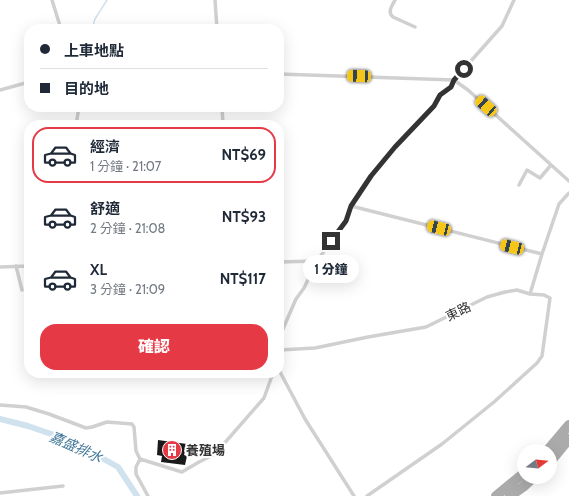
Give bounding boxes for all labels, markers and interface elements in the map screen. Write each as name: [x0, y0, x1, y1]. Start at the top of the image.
text: 上車地點: [64, 42, 124, 60]
route start: [455, 60, 473, 78]
car: [347, 70, 371, 82]
text: 目的地: [64, 80, 109, 98]
car: [473, 94, 499, 118]
icon: car: [42, 137, 78, 173]
text: 經濟: [90, 138, 120, 156]
text: NT$69: [222, 146, 266, 164]
text: 1 分鐘 · 21:07: [90, 158, 161, 174]
icon: car: [42, 199, 78, 235]
text: 舒適: [90, 200, 120, 218]
text: NT$93: [222, 208, 266, 226]
car: [426, 219, 452, 237]
text: 2 分鐘 · 21:08: [90, 220, 165, 236]
route end: [322, 232, 340, 250]
car: [499, 238, 525, 256]
callout: 1 分鐘: [303, 255, 359, 283]
icon: car: [42, 261, 78, 297]
text: XL: [90, 261, 107, 279]
text: 1 分鐘: [314, 261, 348, 277]
text: NT$117: [220, 270, 266, 288]
text: 3 分鐘 · 21:09: [90, 281, 165, 297]
street label: 東路: [443, 298, 473, 324]
button: 確認: [40, 324, 268, 370]
water label: 嘉盛排水: [47, 427, 106, 467]
building icon: 養殖場: [161, 439, 183, 461]
place label: 養殖場: [186, 442, 225, 458]
north arrow: [517, 444, 557, 484]
map controls: [517, 444, 557, 484]

